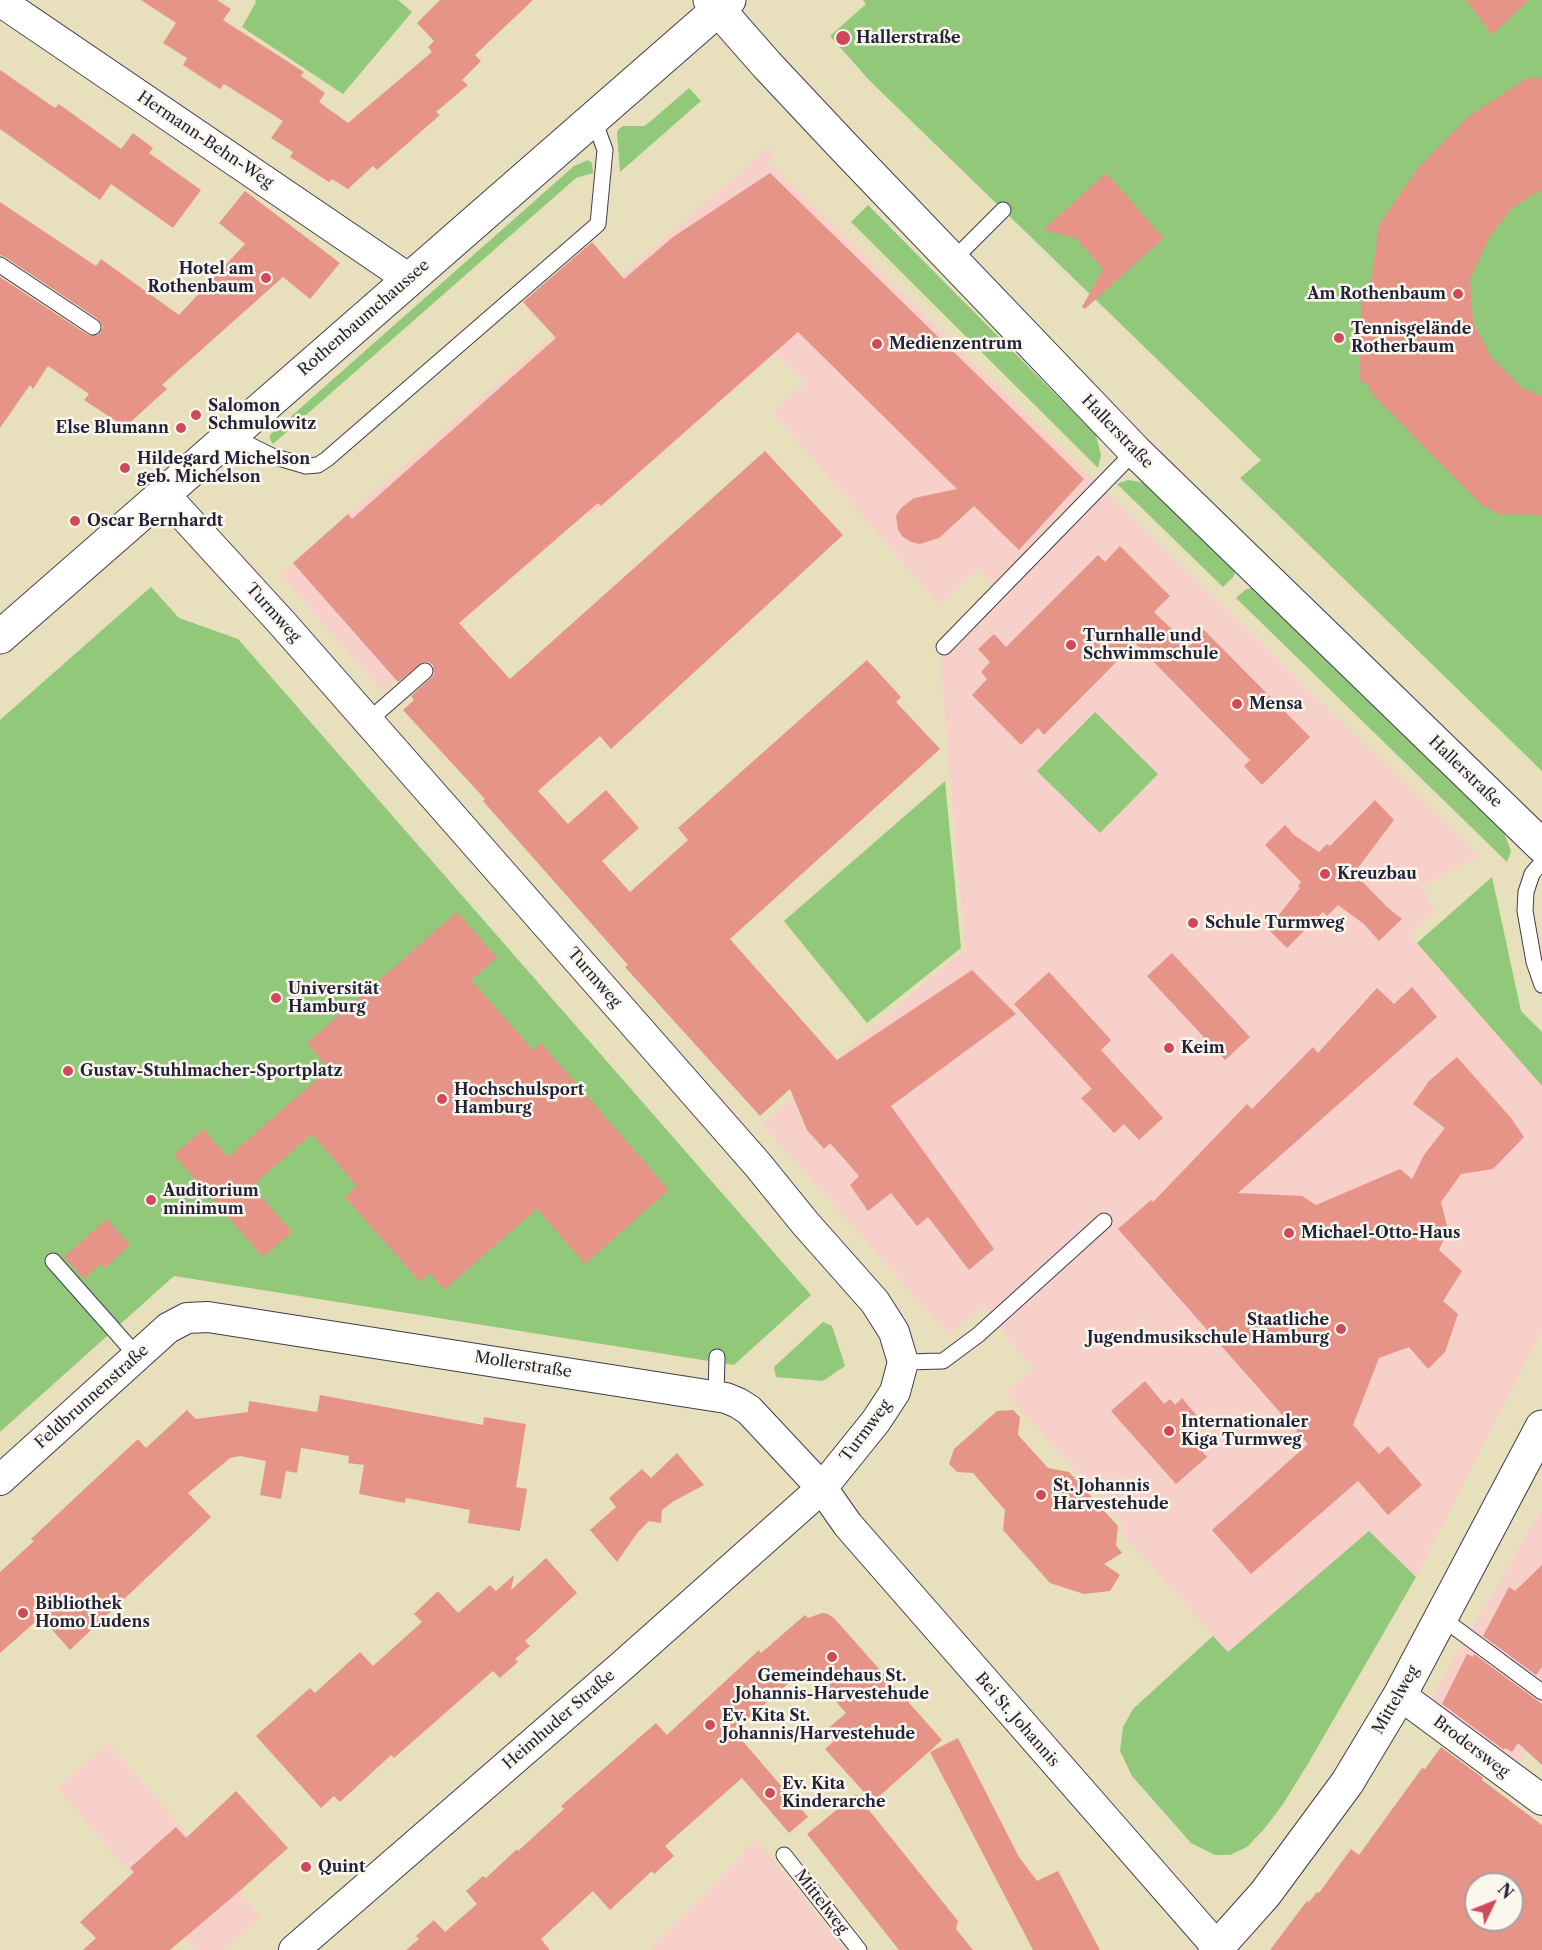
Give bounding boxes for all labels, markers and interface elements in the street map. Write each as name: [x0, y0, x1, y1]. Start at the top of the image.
place label: Hallerstraße: [856, 28, 961, 48]
marker: Hallerstraße: [834, 29, 852, 47]
street label: Hermann-Behn-Weg: [133, 87, 277, 193]
street label: Rothenbaumchaussee: [295, 256, 433, 380]
place label: Hotel am Rothenbaum: [147, 259, 254, 297]
marker: Hotel am Rothenbaum: [259, 271, 273, 285]
place label: Am Rothenbaum: [1307, 284, 1446, 304]
marker: Am Rothenbaum: [1451, 287, 1465, 301]
place label: Tennisgelände Rotherbaum: [1351, 319, 1471, 357]
marker: Tennisgelände Rotherbaum: [1332, 331, 1346, 345]
place label: Medienzentrum: [889, 334, 1022, 354]
marker: Medienzentrum: [870, 337, 884, 351]
street label: Hallerstraße: [1077, 391, 1157, 473]
place label: Salomon Schmulowitz: [208, 396, 316, 434]
marker: Salomon Schmulowitz: [189, 408, 203, 422]
place label: Else Blumann: [56, 418, 169, 438]
marker: Else Blumann: [174, 421, 188, 435]
place label: Hildegard Michelson geb. Michelson: [137, 449, 310, 487]
marker: Hildegard Michelson geb. Michelson: [118, 461, 132, 475]
place label: Oscar Bernhardt: [87, 511, 223, 531]
marker: Oscar Bernhardt: [68, 514, 82, 528]
street label: Turmweg: [242, 580, 304, 646]
place label: Turnhalle und Schwimmschule: [1083, 626, 1218, 664]
marker: Turnhalle und Schwimmschule: [1064, 638, 1078, 652]
place label: Mensa: [1249, 694, 1303, 714]
marker: Mensa: [1230, 697, 1244, 711]
street label: Hallerstraße: [1424, 732, 1506, 812]
place label: Kreuzbau: [1337, 864, 1417, 884]
marker: Kreuzbau: [1318, 867, 1332, 881]
place label: Schule Turmweg: [1205, 913, 1344, 933]
marker: Schule Turmweg: [1186, 916, 1200, 930]
street label: Turmweg: [563, 944, 625, 1012]
place label: Universität Hamburg: [288, 979, 379, 1017]
marker: Universität Hamburg: [269, 991, 283, 1005]
place label: Keim: [1181, 1038, 1225, 1058]
marker: Keim: [1162, 1041, 1176, 1055]
place label: Gustav-Stuhlmacher-Sportplatz: [80, 1061, 343, 1081]
marker: Gustav-Stuhlmacher-Sportplatz: [61, 1064, 75, 1078]
place label: Hochschulsport Hamburg: [454, 1080, 584, 1118]
marker: Hochschulsport Hamburg: [435, 1092, 449, 1106]
place label: Auditorium minimum: [163, 1181, 259, 1219]
marker: Auditorium minimum: [144, 1193, 158, 1207]
place label: Michael-Otto-Haus: [1301, 1223, 1460, 1243]
marker: Michael-Otto-Haus: [1282, 1226, 1296, 1240]
place label: Staatliche Jugendmusikschule Hamburg: [1087, 1310, 1329, 1348]
marker: Staatliche Jugendmusikschule Hamburg: [1334, 1322, 1348, 1336]
street label: Feldbrunnenstraße: [31, 1341, 153, 1453]
street label: Mollerstraße: [473, 1348, 573, 1382]
street label: Turmweg: [836, 1396, 896, 1466]
place label: Internationaler Kiga Turmweg: [1181, 1412, 1308, 1450]
marker: Internationaler Kiga Turmweg: [1162, 1424, 1176, 1438]
place label: St. Johannis Harvestehude: [1053, 1476, 1169, 1514]
marker: St. Johannis Harvestehude: [1034, 1488, 1048, 1502]
place label: Bibliothek Homo Ludens: [35, 1594, 150, 1632]
marker: Bibliothek Homo Ludens: [16, 1606, 30, 1620]
marker: Gemeindehaus St. Johannis-Harvestehude: [825, 1650, 839, 1664]
street label: Mittelweg: [1369, 1662, 1423, 1738]
street label: Heimhuder Straße: [499, 1666, 619, 1774]
place label: Gemeindehaus St. Johannis-Harvestehude: [735, 1666, 929, 1704]
street label: Bei St. Johannis: [971, 1669, 1063, 1771]
place label: Ev. Kita St. Johannis/Harvestehude: [722, 1706, 915, 1744]
street label: Brodersweg: [1429, 1712, 1513, 1782]
marker: Ev. Kita St. Johannis/Harvestehude: [703, 1718, 717, 1732]
place label: Ev. Kita Kinderarche: [782, 1774, 886, 1812]
marker: Ev. Kita Kinderarche: [763, 1786, 777, 1800]
place label: Quint: [318, 1857, 365, 1877]
marker: Quint: [299, 1860, 313, 1874]
street label: Mittelweg: [790, 1866, 852, 1938]
north arrow: [1464, 1872, 1524, 1932]
text: N: [1494, 1879, 1518, 1903]

